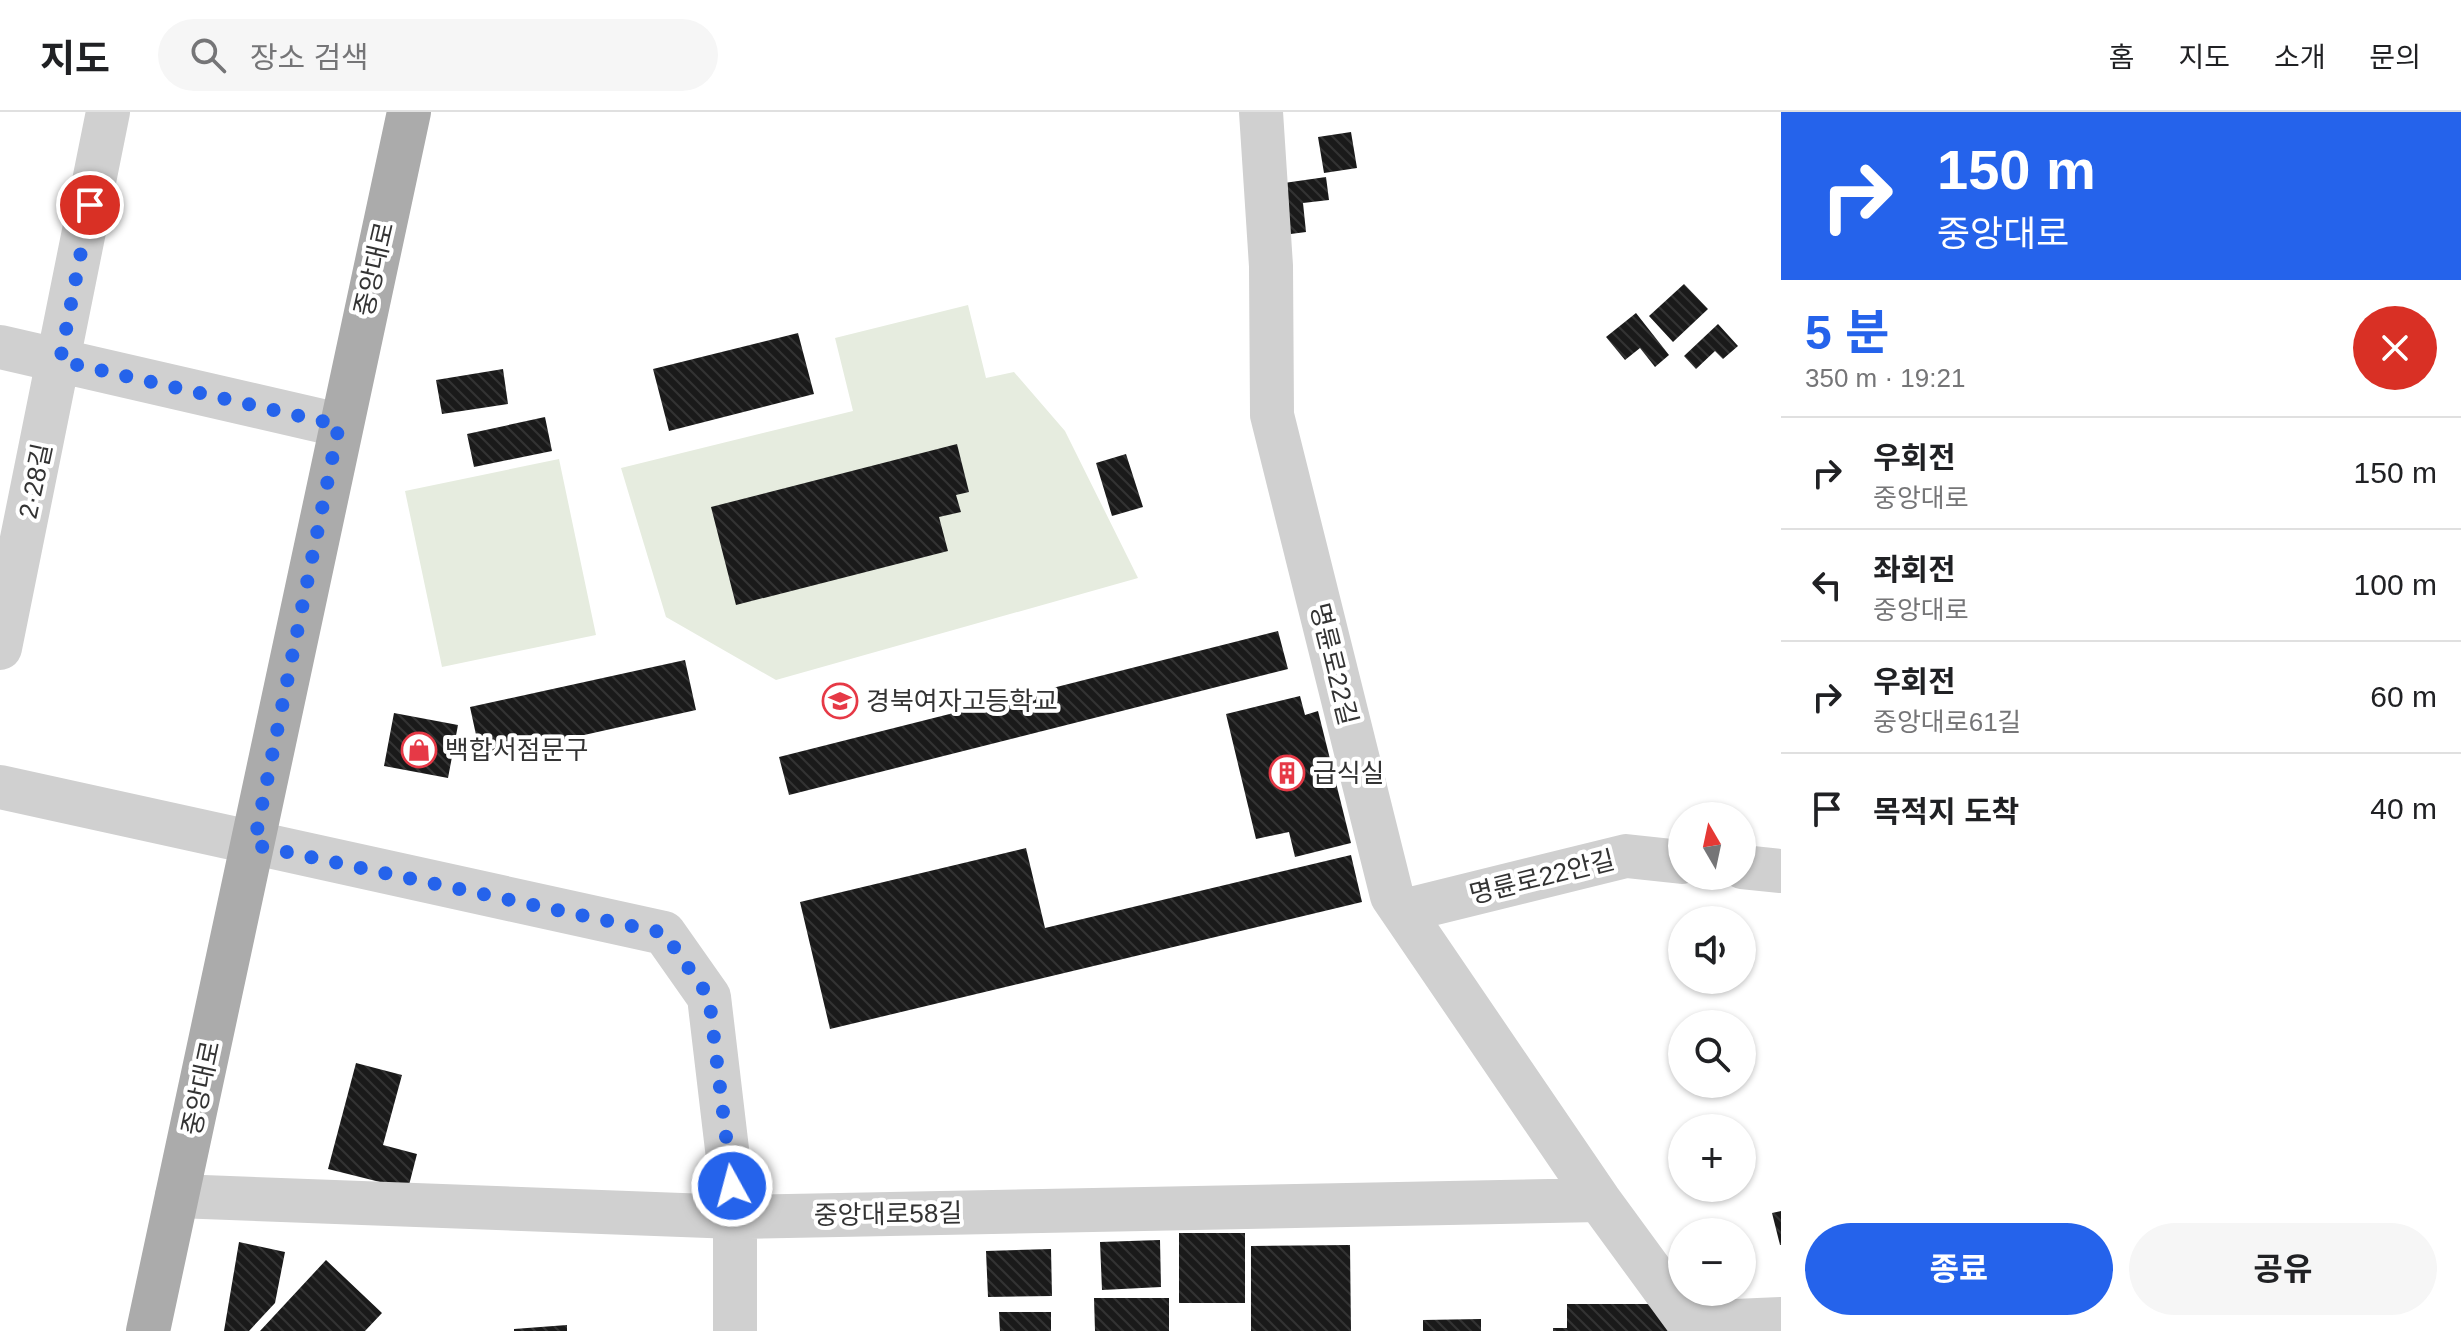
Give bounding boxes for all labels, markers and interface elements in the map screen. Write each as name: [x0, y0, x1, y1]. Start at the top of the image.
search box: [158, 19, 718, 91]
icon: search: [186, 33, 230, 77]
text: 지도: [40, 38, 110, 80]
text: 장소 검색: [250, 41, 369, 74]
text: 홈: [2109, 42, 2134, 73]
text: 지도: [2178, 42, 2230, 73]
text: 소개: [2274, 42, 2325, 73]
text: 문의: [2369, 42, 2421, 73]
text: 150 m: [1937, 138, 2096, 201]
icon: right: [1805, 144, 1909, 248]
pin: [56, 171, 124, 239]
icon: arrive: [68, 183, 112, 227]
text: 중앙대로: [1937, 213, 2069, 254]
street label: 중앙대로: [349, 219, 399, 319]
text: 5 분: [1805, 306, 1889, 359]
button: close: [2353, 306, 2437, 390]
text: 350 m · 19:21: [1805, 363, 1965, 393]
street label: 2·28길: [12, 441, 58, 521]
text: 우회전: [1873, 441, 1956, 474]
icon: right: [1805, 451, 1849, 495]
text: 150 m: [2354, 456, 2437, 489]
text: 중앙대로: [1873, 483, 1969, 513]
text: 좌회전: [1873, 553, 1956, 586]
icon: left: [1805, 563, 1849, 607]
text: 100 m: [2354, 568, 2437, 601]
text: 중앙대로: [1873, 595, 1969, 625]
street label: 명륜로22길: [1304, 600, 1364, 728]
text: 우회전: [1873, 665, 1956, 698]
icon: right: [1805, 675, 1849, 719]
text: 60 m: [2370, 680, 2437, 713]
school or university icon: 경북여자고등학교: [821, 682, 859, 720]
place label: 경북여자고등학교: [866, 686, 1057, 716]
text: 중앙대로61길: [1873, 707, 2022, 737]
shop icon: 백합서점문구: [400, 731, 438, 769]
place label: 백합서점문구: [445, 735, 589, 765]
building icon: 급식실: [1268, 754, 1306, 792]
place label: 급식실: [1313, 758, 1385, 788]
icon: arrive: [1805, 787, 1849, 831]
text: 40 m: [2370, 792, 2437, 825]
text: 목적지 도착: [1873, 795, 2019, 828]
north arrow: [1668, 802, 1756, 890]
map controls: [1668, 802, 1756, 1306]
street label: 명륜로22안길: [1466, 844, 1618, 910]
button: sound: [1668, 906, 1756, 994]
button: search: [1668, 1010, 1756, 1098]
street label: 중앙대로: [176, 1038, 226, 1138]
button: +: [1668, 1114, 1756, 1202]
position arrow: [690, 1144, 774, 1228]
street label: 중앙대로58길: [813, 1198, 963, 1230]
button: −: [1668, 1218, 1756, 1306]
button: 종료: [1805, 1223, 2113, 1315]
button: 공유: [2129, 1223, 2437, 1315]

